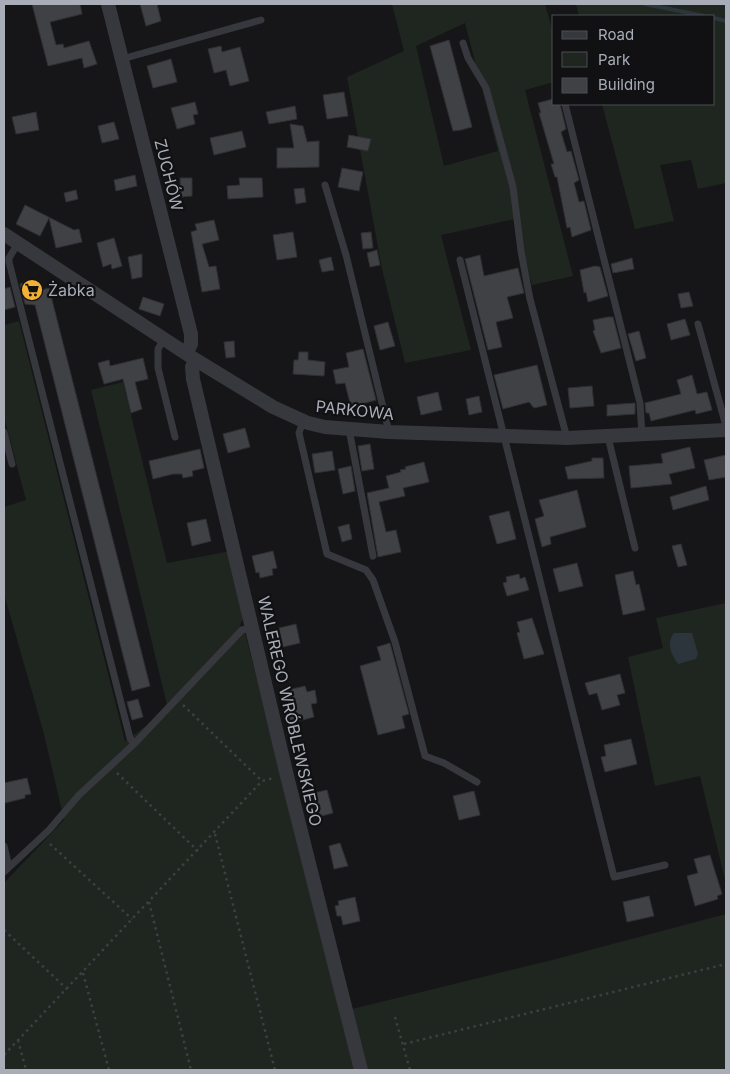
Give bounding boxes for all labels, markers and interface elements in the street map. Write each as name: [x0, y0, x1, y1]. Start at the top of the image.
legend: [552, 15, 715, 105]
text: Road: [598, 25, 634, 44]
text: Park: [598, 50, 631, 69]
text: Building: [598, 75, 655, 94]
street label: ZUCHÓW: [150, 137, 188, 213]
supermarket icon: Żabka: [20, 278, 44, 302]
place label: Żabka: [48, 280, 95, 300]
street label: PARKOWA: [315, 396, 395, 424]
street label: WALEREGO WRÓBLEWSKIEGO: [254, 594, 326, 828]

